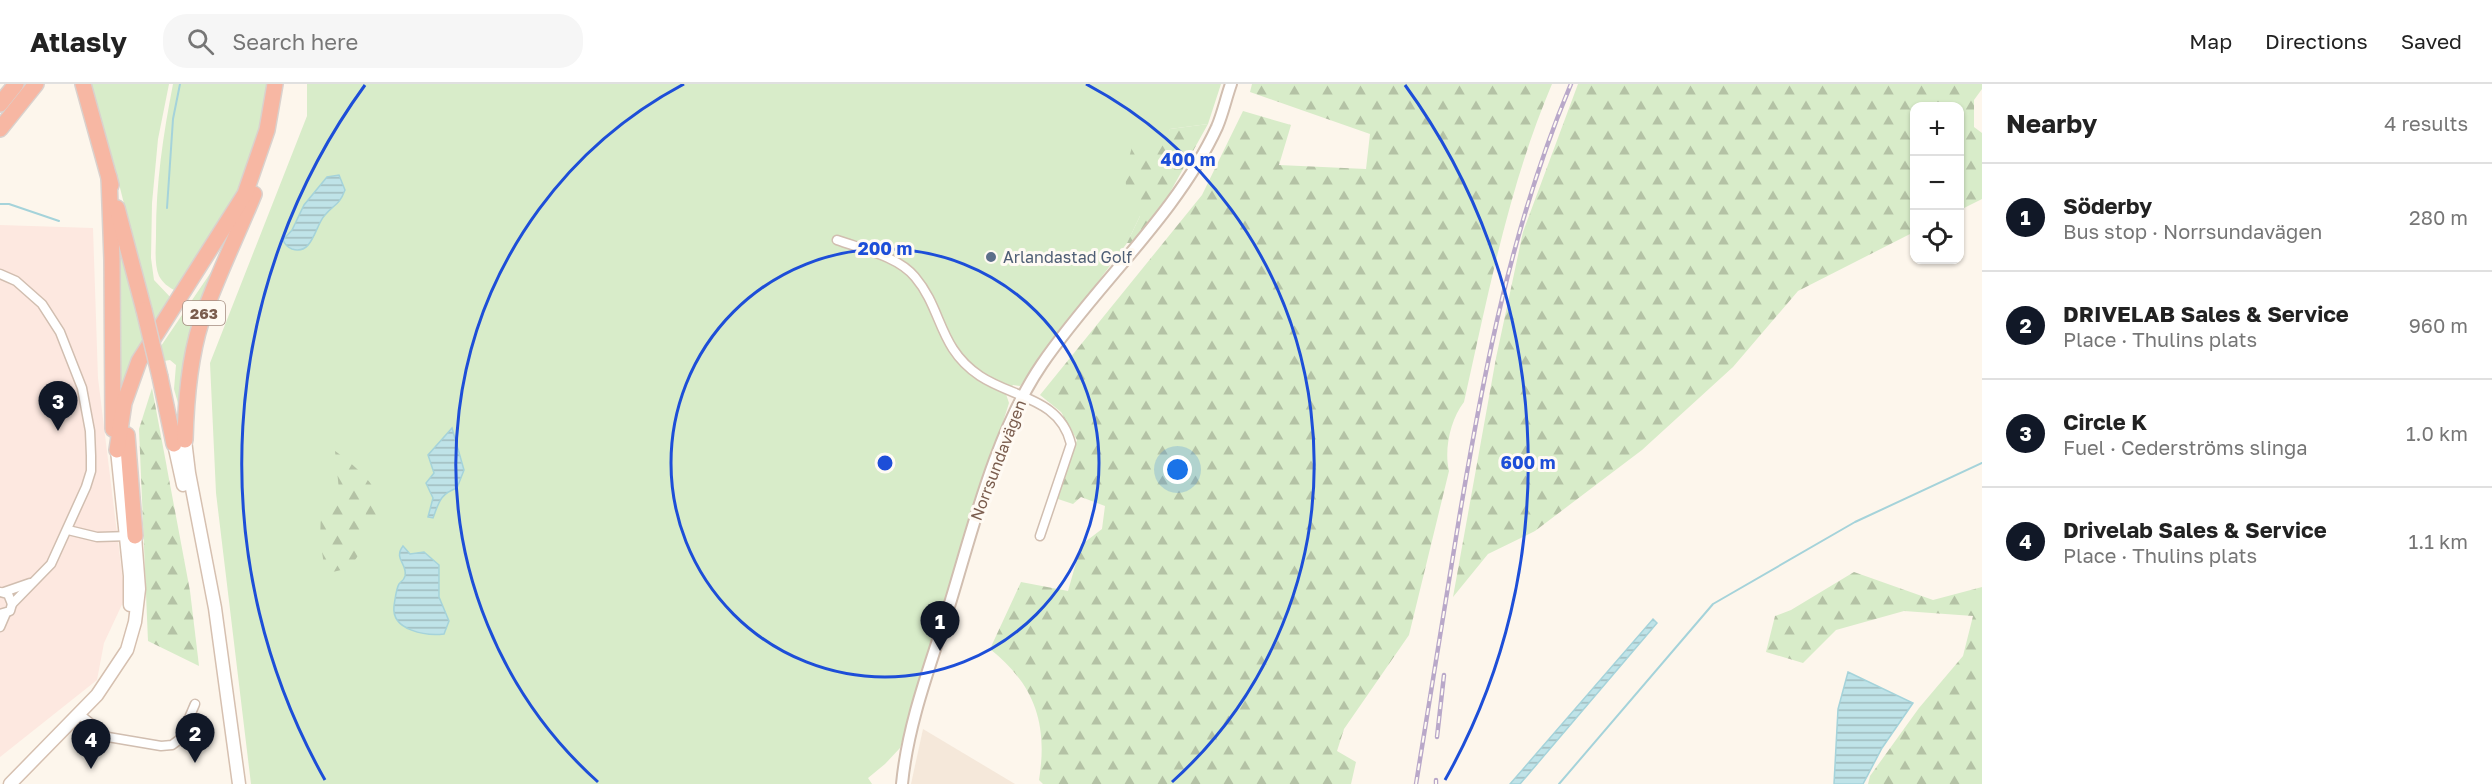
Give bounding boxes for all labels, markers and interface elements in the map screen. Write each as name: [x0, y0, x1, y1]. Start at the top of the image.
search box: [163, 14, 583, 68]
text: Atlasly: [30, 25, 127, 58]
icon: search: [184, 25, 217, 58]
text: Search here: [232, 28, 358, 55]
text: Map: [2189, 28, 2232, 54]
text: Directions: [2265, 28, 2368, 54]
text: Saved: [2401, 28, 2462, 54]
map controls: [1910, 102, 1964, 264]
button: +: [1910, 102, 1964, 156]
text: Nearby: [2006, 108, 2097, 139]
text: 4 results: [2384, 111, 2468, 135]
text: 400 m: [1161, 148, 1215, 170]
button: −: [1910, 156, 1964, 210]
text: Söderby: [2063, 192, 2152, 219]
text: 1: [2020, 205, 2031, 229]
text: 280 m: [2409, 205, 2468, 229]
button: locate: [1910, 210, 1964, 264]
text: Bus stop · Norrsundavägen: [2063, 219, 2322, 243]
text: 200 m: [858, 237, 912, 259]
place label: Arlandastad Golf: [1003, 247, 1132, 267]
marker: Arlandastad Golf: [984, 250, 998, 264]
text: DRIVELAB Sales & Service: [2063, 300, 2349, 327]
road number: 263: [183, 301, 225, 325]
text: 2: [2019, 313, 2032, 337]
text: 960 m: [2409, 313, 2468, 337]
text: Place · Thulins plats: [2063, 327, 2257, 351]
pin: 3: [38, 382, 78, 431]
street label: Norrsundavägen: [966, 397, 1030, 523]
text: Circle K: [2063, 408, 2147, 435]
text: 3: [2019, 421, 2032, 445]
text: 1.0 km: [2406, 421, 2468, 445]
text: Fuel · Cederströms slinga: [2063, 435, 2308, 459]
text: 600 m: [1500, 451, 1556, 473]
centre of rings: [875, 453, 895, 473]
your location: [1163, 455, 1192, 484]
text: Drivelab Sales & Service: [2063, 516, 2327, 543]
text: 4: [2019, 529, 2032, 553]
text: 1.1 km: [2409, 529, 2468, 553]
text: Place · Thulins plats: [2063, 543, 2257, 567]
pin: 1: [920, 602, 960, 651]
pin: 2: [176, 714, 214, 763]
pin: 4: [72, 720, 110, 769]

